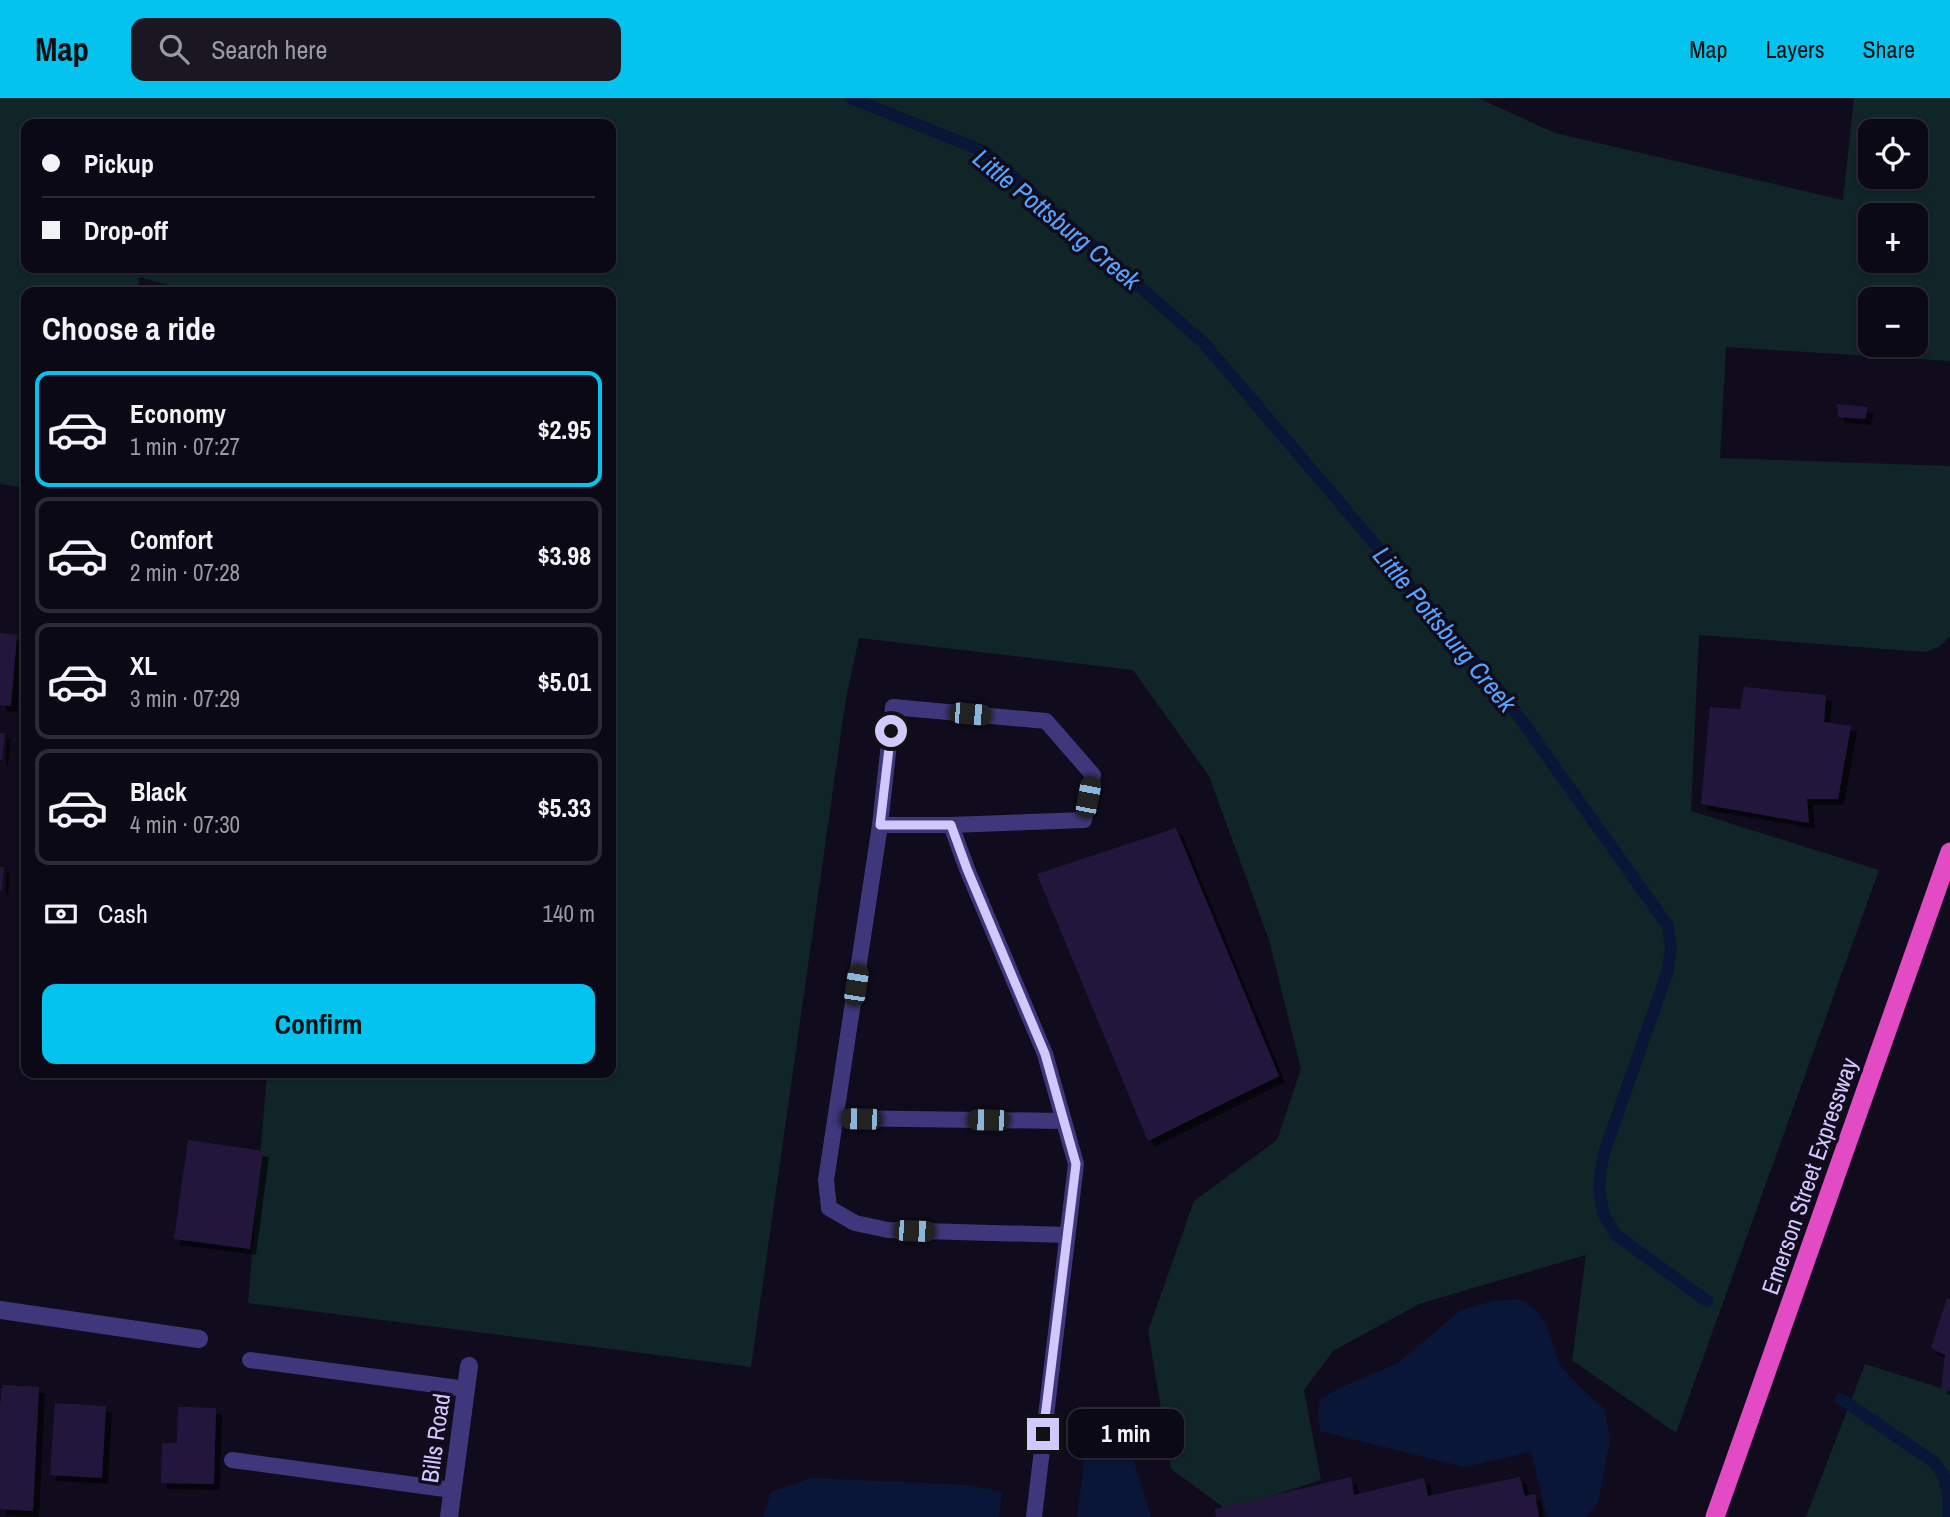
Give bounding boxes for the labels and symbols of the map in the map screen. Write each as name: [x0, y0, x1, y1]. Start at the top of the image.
water label: Little Pottsburg Creek: [966, 141, 1149, 298]
water label: Little Pottsburg Creek: [1365, 539, 1526, 720]
car: [949, 702, 992, 726]
route start: [875, 715, 907, 747]
car: [1074, 774, 1103, 820]
car: [843, 963, 870, 1007]
street label: Emerson Street Expressway: [1753, 1053, 1865, 1299]
car: [840, 1108, 883, 1130]
car: [967, 1109, 1010, 1131]
car: [893, 1220, 936, 1242]
street label: Bills Road: [413, 1391, 457, 1485]
callout: 1 min: [1068, 1410, 1183, 1458]
route end: [1027, 1418, 1059, 1450]

